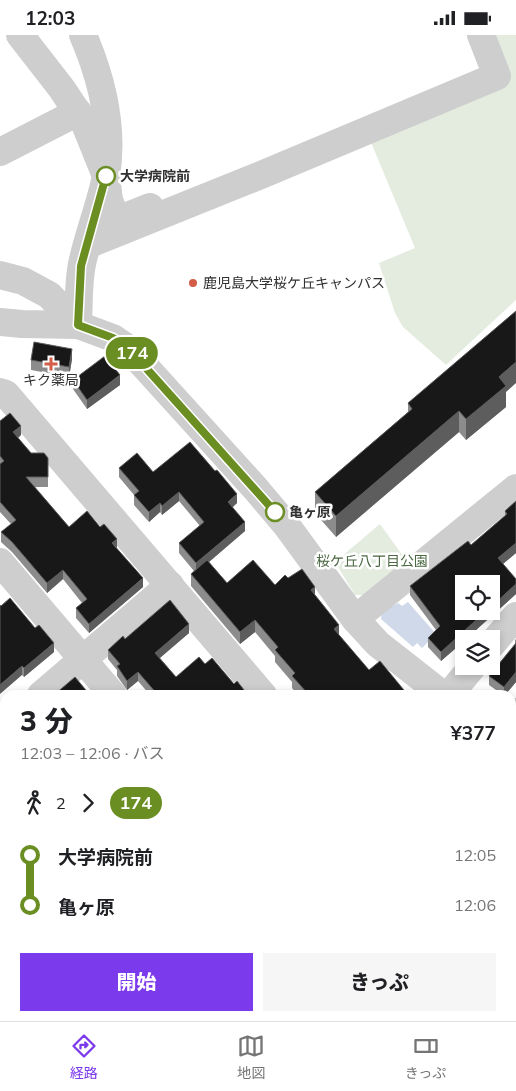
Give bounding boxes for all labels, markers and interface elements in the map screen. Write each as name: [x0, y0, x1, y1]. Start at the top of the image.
text: 12:03: [25, 6, 75, 30]
marker: 大学病院前: [96, 166, 116, 186]
place label: 大学病院前: [120, 167, 190, 185]
place label: 鹿児島大学桜ケ丘キャンパス: [203, 274, 385, 292]
marker: 鹿児島大学桜ケ丘キャンパス: [187, 277, 199, 289]
line badge: 174: [103, 337, 161, 369]
text: 174: [116, 341, 148, 364]
marker: キク薬局: [45, 358, 57, 370]
place label: キク薬局: [23, 371, 79, 389]
marker: 亀ヶ原: [265, 502, 285, 522]
place label: 亀ヶ原: [289, 503, 331, 521]
park label: 桜ケ丘八丁目公園: [316, 552, 428, 570]
map controls: [455, 575, 500, 675]
button: locate: [455, 575, 500, 620]
button: layers: [455, 630, 500, 675]
text: 3 分: [20, 703, 73, 738]
text: ¥377: [450, 721, 496, 745]
text: 12:03 – 12:06 · バス: [20, 743, 165, 763]
icon: walk: [20, 789, 48, 817]
icon: forward: [74, 789, 102, 817]
text: 174: [120, 791, 152, 814]
text: 2: [56, 793, 66, 813]
text: 大学病院前: [58, 845, 153, 869]
text: 12:05: [454, 845, 496, 865]
text: 亀ヶ原: [58, 895, 115, 919]
text: 12:06: [454, 895, 496, 915]
button: 開始: [20, 953, 253, 1011]
button: きっぷ: [263, 953, 496, 1011]
tab: 経路: [70, 1032, 98, 1082]
tab: 地図: [237, 1032, 265, 1082]
tab: きっぷ: [405, 1032, 446, 1082]

